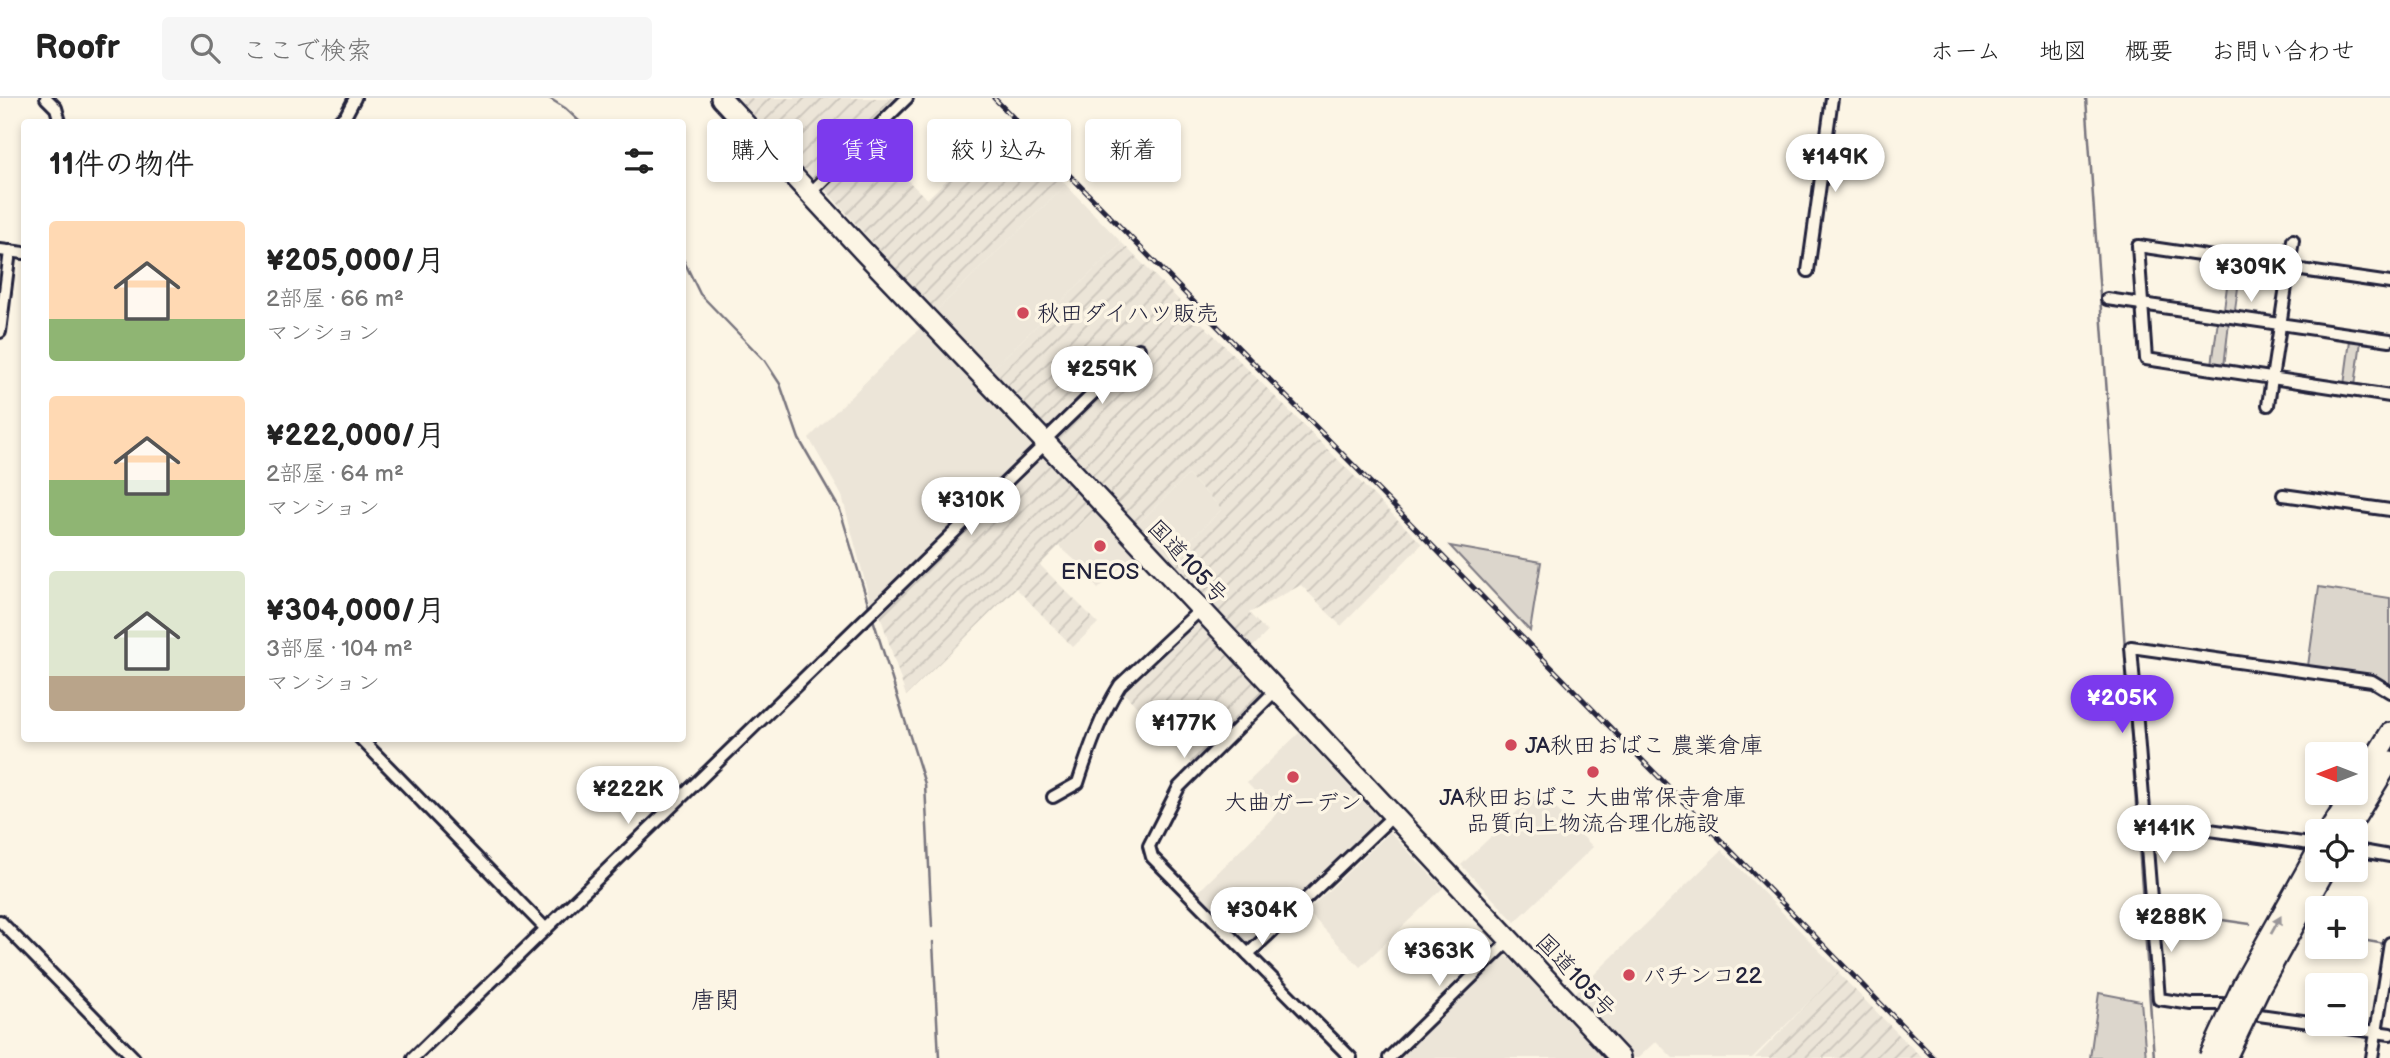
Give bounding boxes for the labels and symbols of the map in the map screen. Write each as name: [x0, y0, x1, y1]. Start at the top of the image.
pin: ¥149K: [1786, 134, 1884, 194]
pin: ¥309K: [2202, 244, 2300, 304]
place label: 秋田ダイハツ販売: [1037, 300, 1219, 328]
marker: 秋田ダイハツ販売: [1015, 305, 1031, 321]
pin: ¥259K: [1053, 346, 1151, 406]
pin: ¥310K: [922, 478, 1020, 537]
street label: 国道105号: [1141, 514, 1233, 609]
marker: ENEOS: [1092, 538, 1108, 554]
place label: ENEOS: [1061, 558, 1139, 586]
pin: ¥205K: [2073, 676, 2171, 735]
pin: ¥177K: [1135, 700, 1233, 760]
place label: JA秋田おばこ 農業倉庫: [1525, 732, 1763, 760]
marker: JA秋田おばこ 農業倉庫: [1503, 737, 1519, 753]
north arrow: [2305, 742, 2368, 805]
marker: JA秋田おばこ 大曲常保寺倉庫 品質向上物流合理化施設: [1585, 764, 1601, 780]
pin: ¥222K: [579, 766, 677, 826]
marker: 大曲ガーデン: [1285, 769, 1301, 785]
place label: JA秋田おばこ 大曲常保寺倉庫 品質向上物流合理化施設: [1439, 784, 1747, 838]
place label: 大曲ガーデン: [1224, 789, 1362, 817]
pin: ¥141K: [2115, 806, 2213, 865]
pin: ¥304K: [1213, 888, 1311, 947]
pin: ¥288K: [2122, 894, 2220, 954]
one-way arrow: [2270, 915, 2282, 935]
pin: ¥363K: [1390, 928, 1488, 988]
street label: 国道105号: [1529, 928, 1621, 1023]
place label: パチンコ22: [1643, 962, 1763, 990]
marker: パチンコ22: [1621, 967, 1637, 983]
district label: 唐関: [691, 986, 739, 1015]

